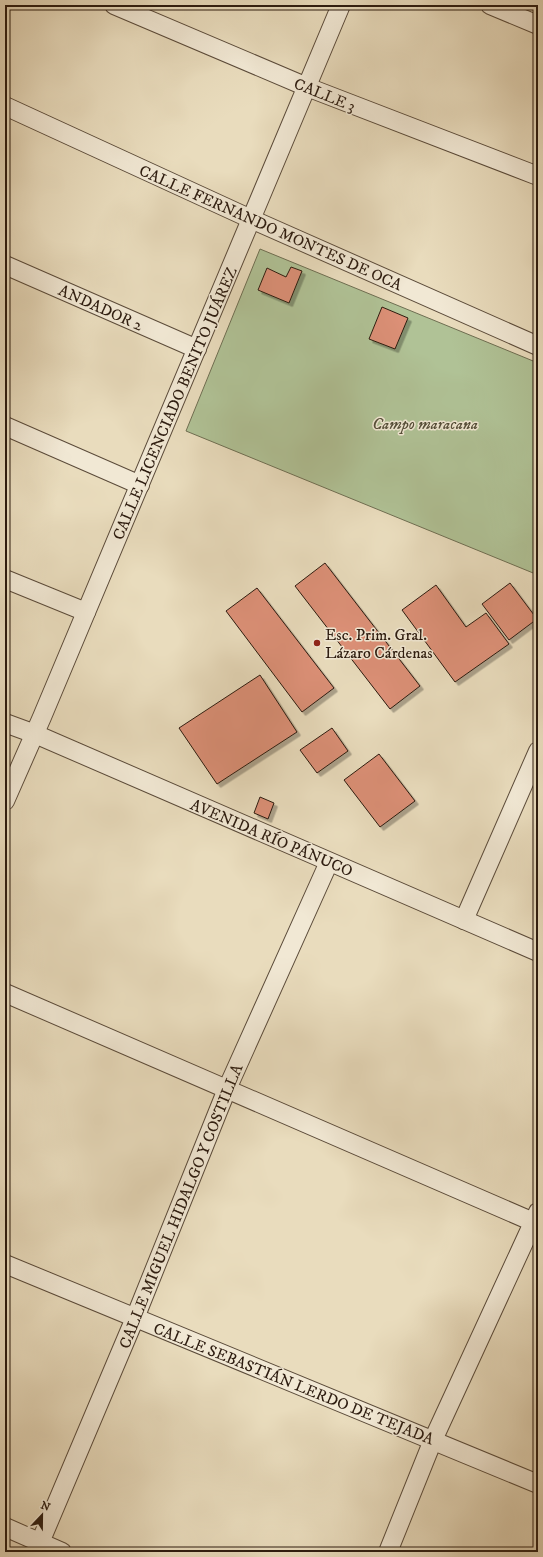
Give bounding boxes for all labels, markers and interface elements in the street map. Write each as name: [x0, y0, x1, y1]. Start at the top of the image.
street label: CALLE 3: [291, 74, 358, 116]
street label: CALLE FERNANDO MONTES DE OCA: [136, 161, 406, 296]
street label: CALLE LICENCIADO BENITO JUÁREZ: [108, 264, 242, 543]
street label: ANDADOR 2: [55, 280, 146, 335]
park label: Campo maracana: [372, 414, 478, 434]
place label: Esc. Prim. Gral. Lázaro Cárdenas: [325, 625, 433, 663]
marker: Esc. Prim. Gral. Lázaro Cárdenas: [312, 638, 322, 648]
street label: AVENIDA RÍO PÁNUCO: [187, 795, 356, 881]
street label: CALLE MIGUEL HIDALGO Y COSTILLA: [115, 1060, 248, 1352]
street label: CALLE SEBASTIÁN LERDO DE TEJADA: [150, 1318, 438, 1450]
north arrow: [22, 1495, 62, 1535]
text: N: [39, 1498, 52, 1515]

